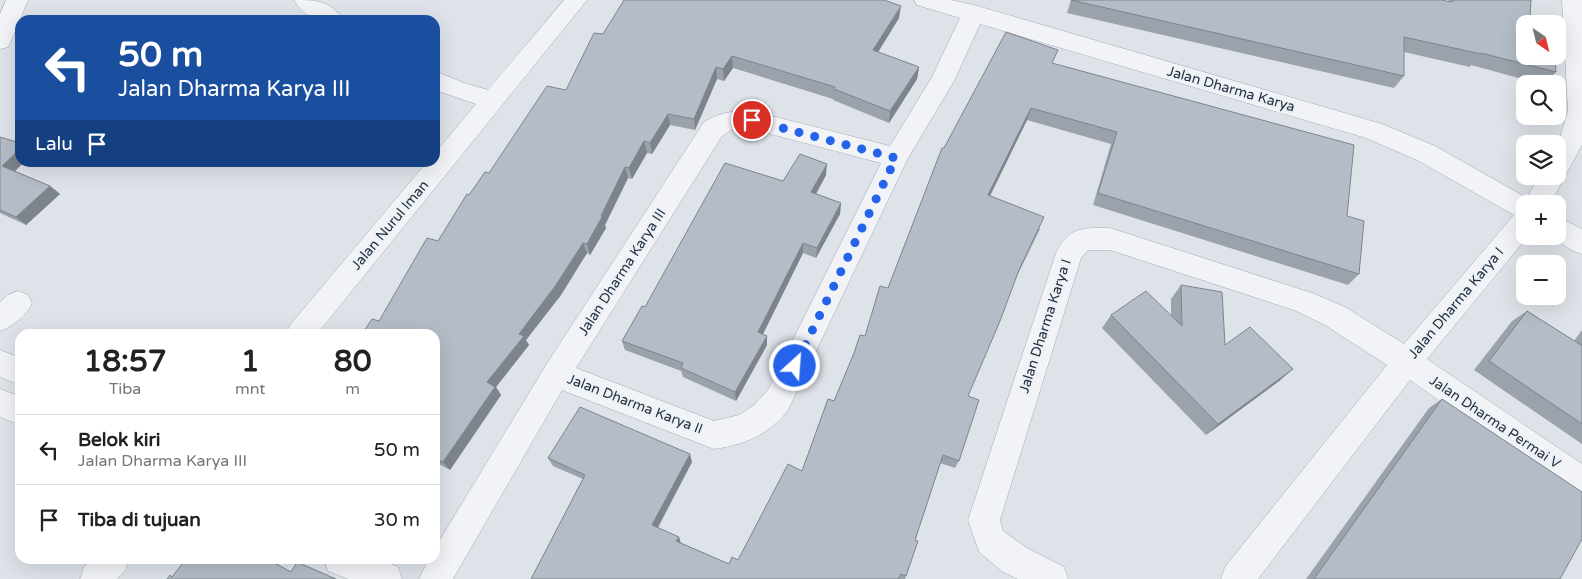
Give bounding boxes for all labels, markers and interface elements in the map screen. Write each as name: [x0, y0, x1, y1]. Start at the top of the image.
north arrow: [1516, 15, 1566, 65]
map controls: [1516, 15, 1566, 305]
text: 50 m: [118, 34, 203, 76]
icon: left: [35, 35, 100, 100]
street label: Jalan Dharma Karya: [1165, 63, 1297, 115]
button: search: [1516, 75, 1566, 125]
text: Jalan Dharma Karya III: [118, 76, 350, 102]
pin: [731, 99, 773, 141]
icon: arrive: [738, 106, 766, 134]
icon: arrive: [83, 130, 111, 158]
text: Lalu: [35, 133, 73, 155]
button: layers: [1516, 135, 1566, 185]
street label: Jalan Nurul Iman: [348, 177, 432, 273]
button: +: [1516, 195, 1566, 245]
street label: Jalan Dharma Karya III: [575, 205, 669, 339]
street label: Jalan Dharma Karya I: [1405, 244, 1507, 362]
button: −: [1516, 255, 1566, 305]
street label: Jalan Dharma Karya I: [1015, 257, 1075, 395]
position arrow: [768, 339, 820, 391]
text: 18:57: [83, 343, 167, 380]
text: 1: [241, 343, 260, 380]
text: 80: [334, 343, 372, 380]
street label: Jalan Dharma Karya II: [565, 370, 705, 438]
street label: Jalan Dharma Permai V: [1426, 372, 1564, 472]
text: Tiba: [109, 379, 141, 399]
text: mnt: [235, 379, 265, 399]
text: m: [345, 379, 360, 399]
text: Belok kiri: [78, 429, 161, 451]
icon: left: [35, 436, 63, 464]
text: 50 m: [374, 439, 420, 461]
text: Jalan Dharma Karya III: [78, 451, 247, 471]
icon: arrive: [35, 506, 63, 534]
text: Tiba di tujuan: [78, 509, 201, 531]
text: 30 m: [374, 509, 420, 531]

